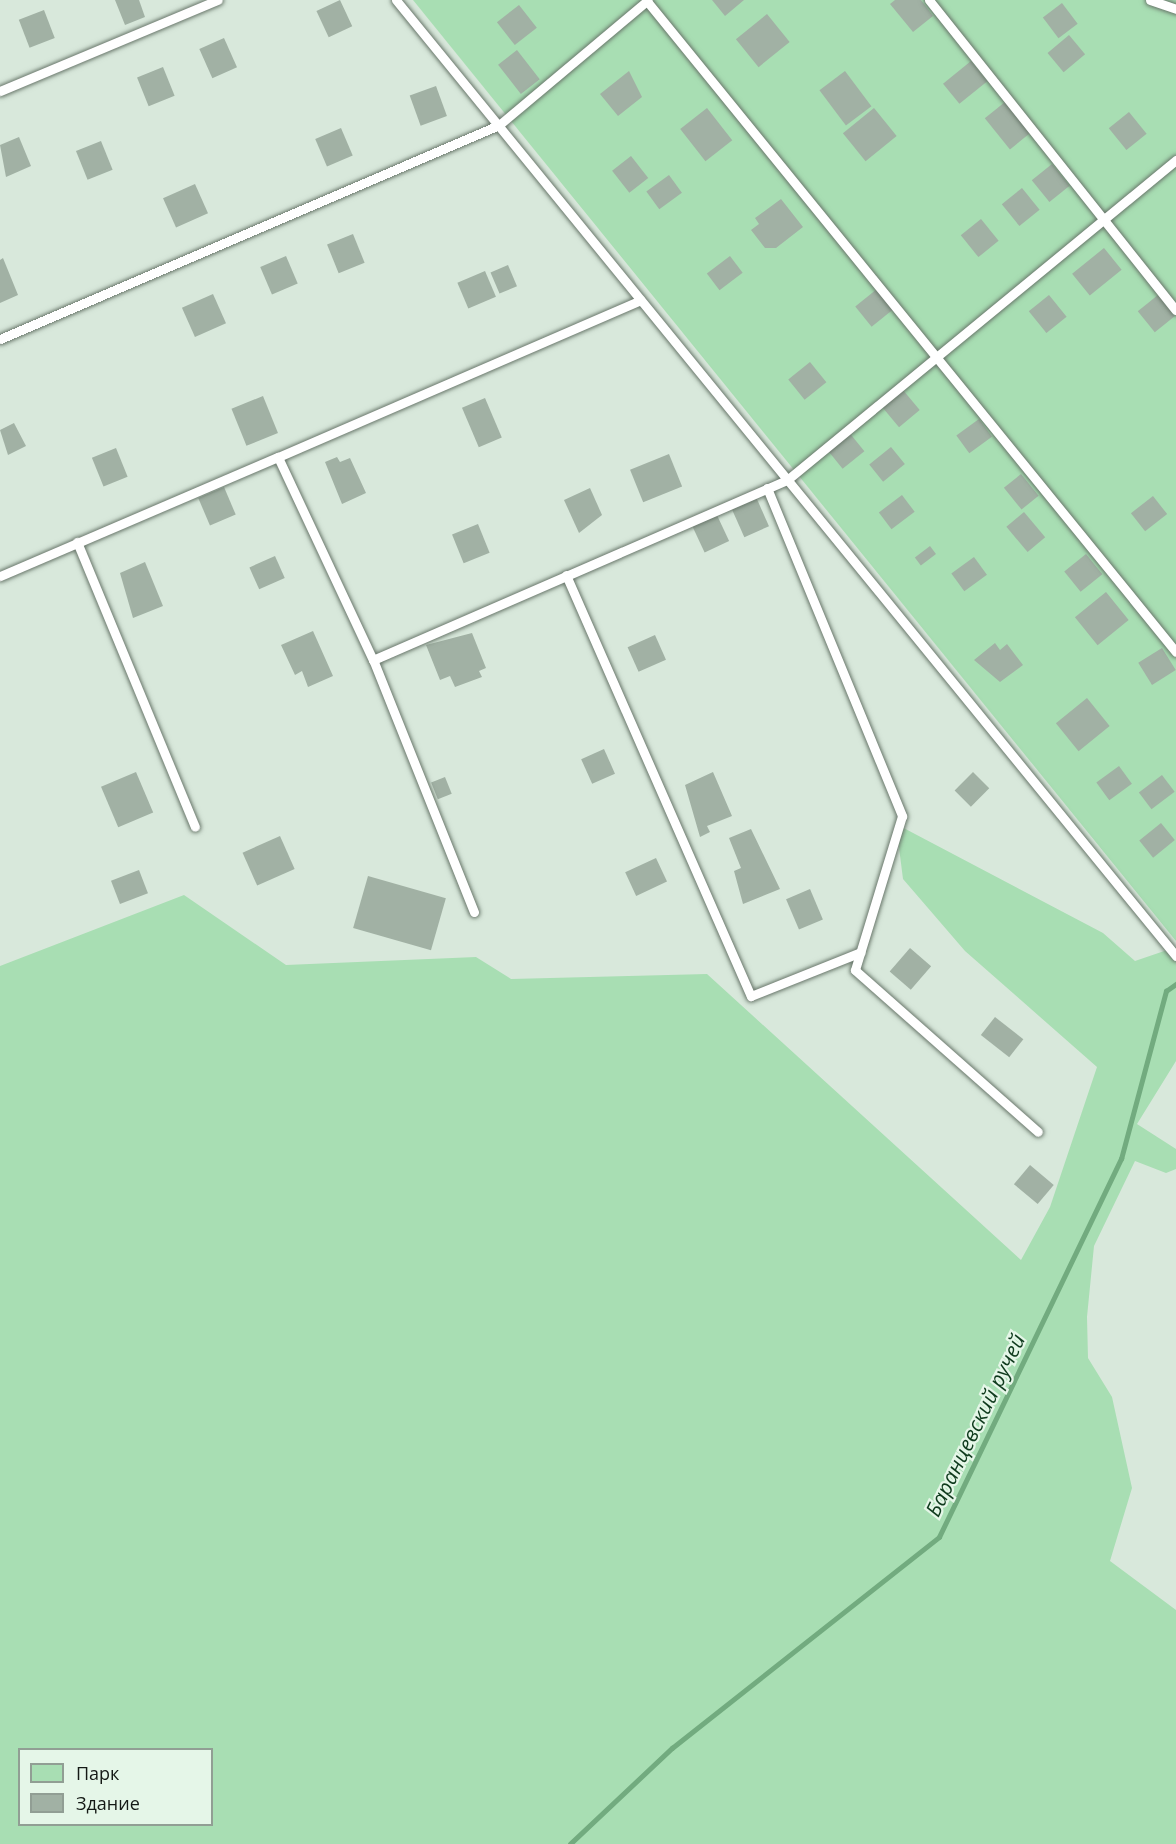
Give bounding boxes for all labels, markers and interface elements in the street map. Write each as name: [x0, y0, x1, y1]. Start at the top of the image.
water label: Баранцевский ручей: [920, 1330, 1030, 1520]
legend: [18, 1748, 213, 1826]
text: Парк: [76, 1761, 119, 1785]
text: Здание: [76, 1791, 140, 1815]

